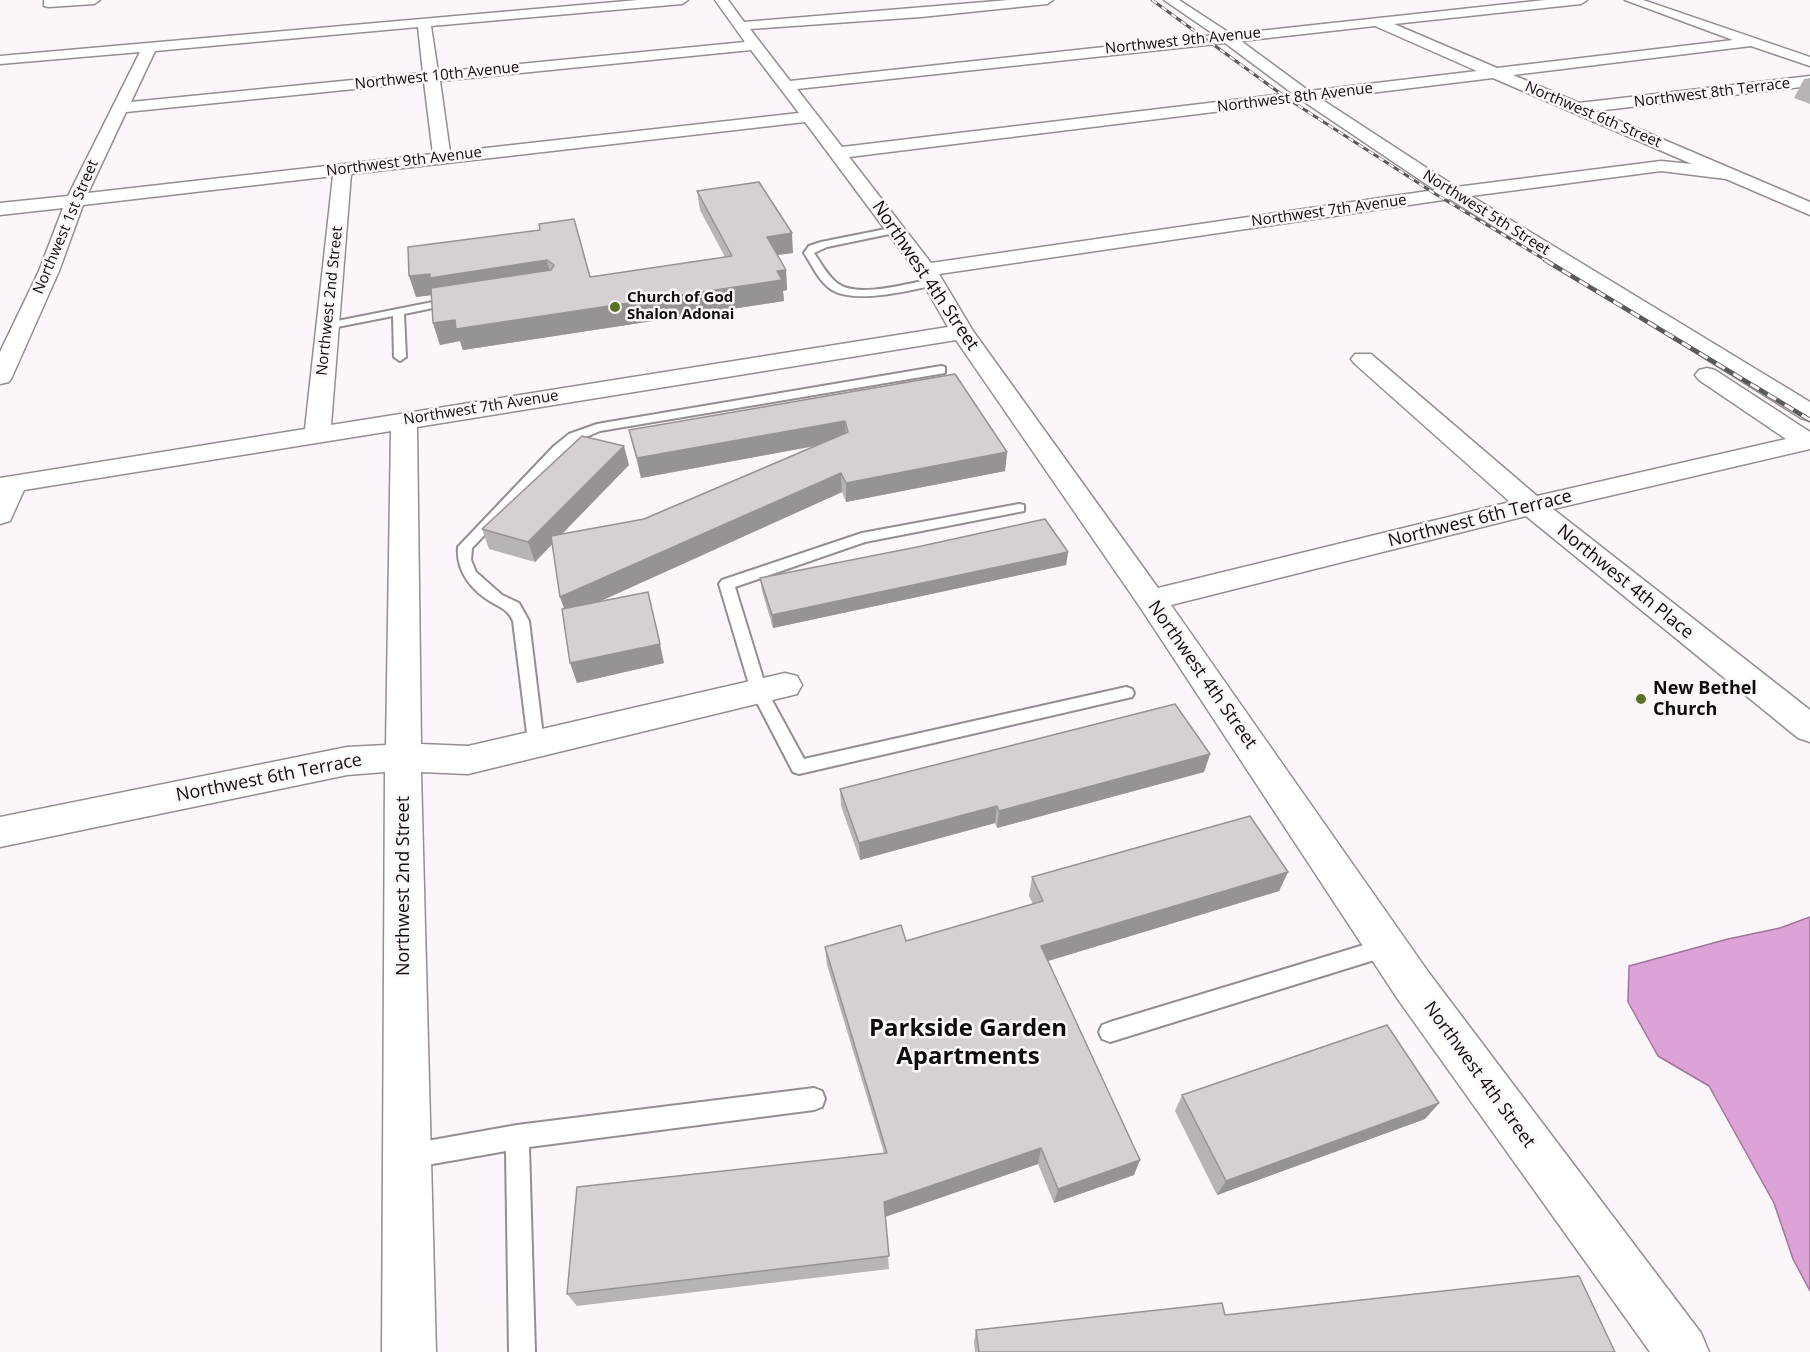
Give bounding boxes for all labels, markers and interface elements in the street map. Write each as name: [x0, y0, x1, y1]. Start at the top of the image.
street label: Northwest 9th Avenue: [1104, 24, 1262, 58]
street label: Northwest 10th Avenue: [354, 58, 520, 94]
street label: Northwest 8th Terrace: [1633, 74, 1791, 112]
street label: Northwest 6th Street: [1522, 78, 1664, 152]
street label: Northwest 8th Avenue: [1216, 80, 1374, 116]
street label: Northwest 9th Avenue: [325, 144, 483, 180]
street label: Northwest 1st Street: [30, 157, 102, 297]
street label: Northwest 5th Street: [1419, 167, 1553, 259]
street label: Northwest 7th Avenue: [1250, 191, 1408, 231]
street label: Northwest 4th Street: [867, 197, 983, 355]
street label: Northwest 2nd Street: [313, 225, 347, 377]
place label: Church of God Shalon Adonai: [627, 289, 734, 324]
marker: Church of God Shalon Adonai: [608, 300, 622, 314]
street label: Northwest 7th Avenue: [402, 387, 560, 429]
street label: Northwest 6th Terrace: [1386, 486, 1574, 552]
street label: Northwest 4th Place: [1552, 520, 1698, 644]
street label: Northwest 4th Street: [1143, 597, 1261, 753]
place label: New Bethel Church: [1653, 678, 1757, 720]
marker: New Bethel Church: [1634, 692, 1648, 706]
street label: Northwest 6th Terrace: [174, 749, 364, 807]
street label: Northwest 2nd Street: [393, 796, 415, 976]
street label: Northwest 4th Street: [1419, 998, 1539, 1152]
district label: Parkside Garden Apartments: [869, 1015, 1067, 1071]

